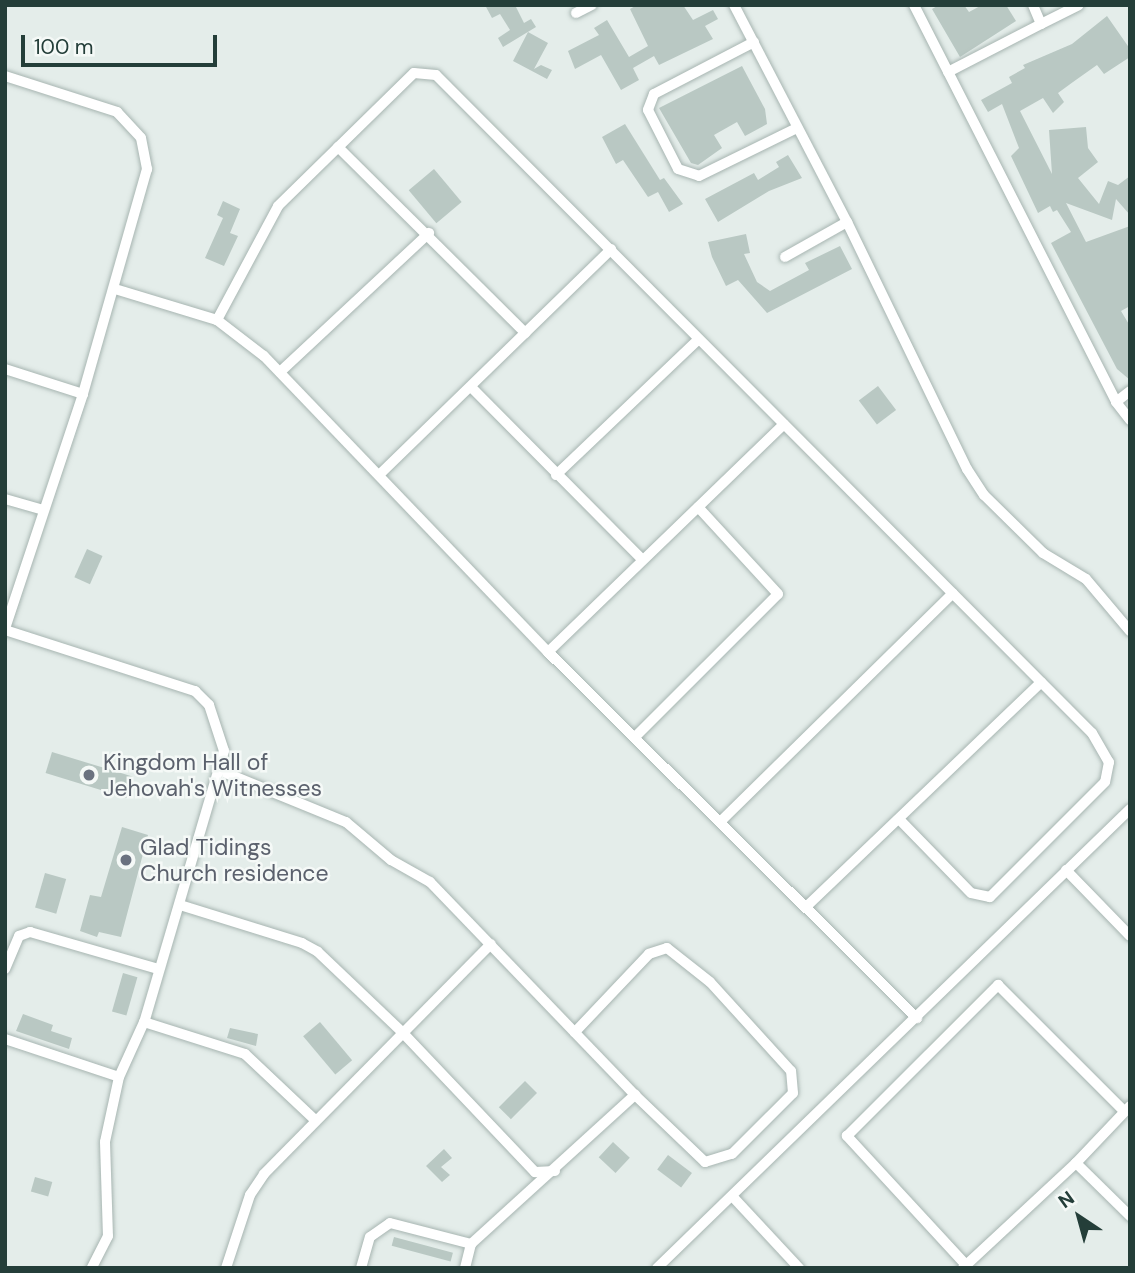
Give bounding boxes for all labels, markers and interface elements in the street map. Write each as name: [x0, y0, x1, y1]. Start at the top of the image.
scale bar: [24, 21, 220, 65]
text: 100 m: [34, 33, 94, 61]
place label: Kingdom Hall of Jehovah's Witnesses: [103, 748, 322, 802]
marker: Kingdom Hall of Jehovah's Witnesses: [81, 767, 97, 783]
place label: Glad Tidings Church residence: [140, 833, 329, 887]
marker: Glad Tidings Church residence: [118, 852, 134, 868]
north arrow: [1044, 1182, 1114, 1252]
text: N: [1053, 1185, 1079, 1214]

